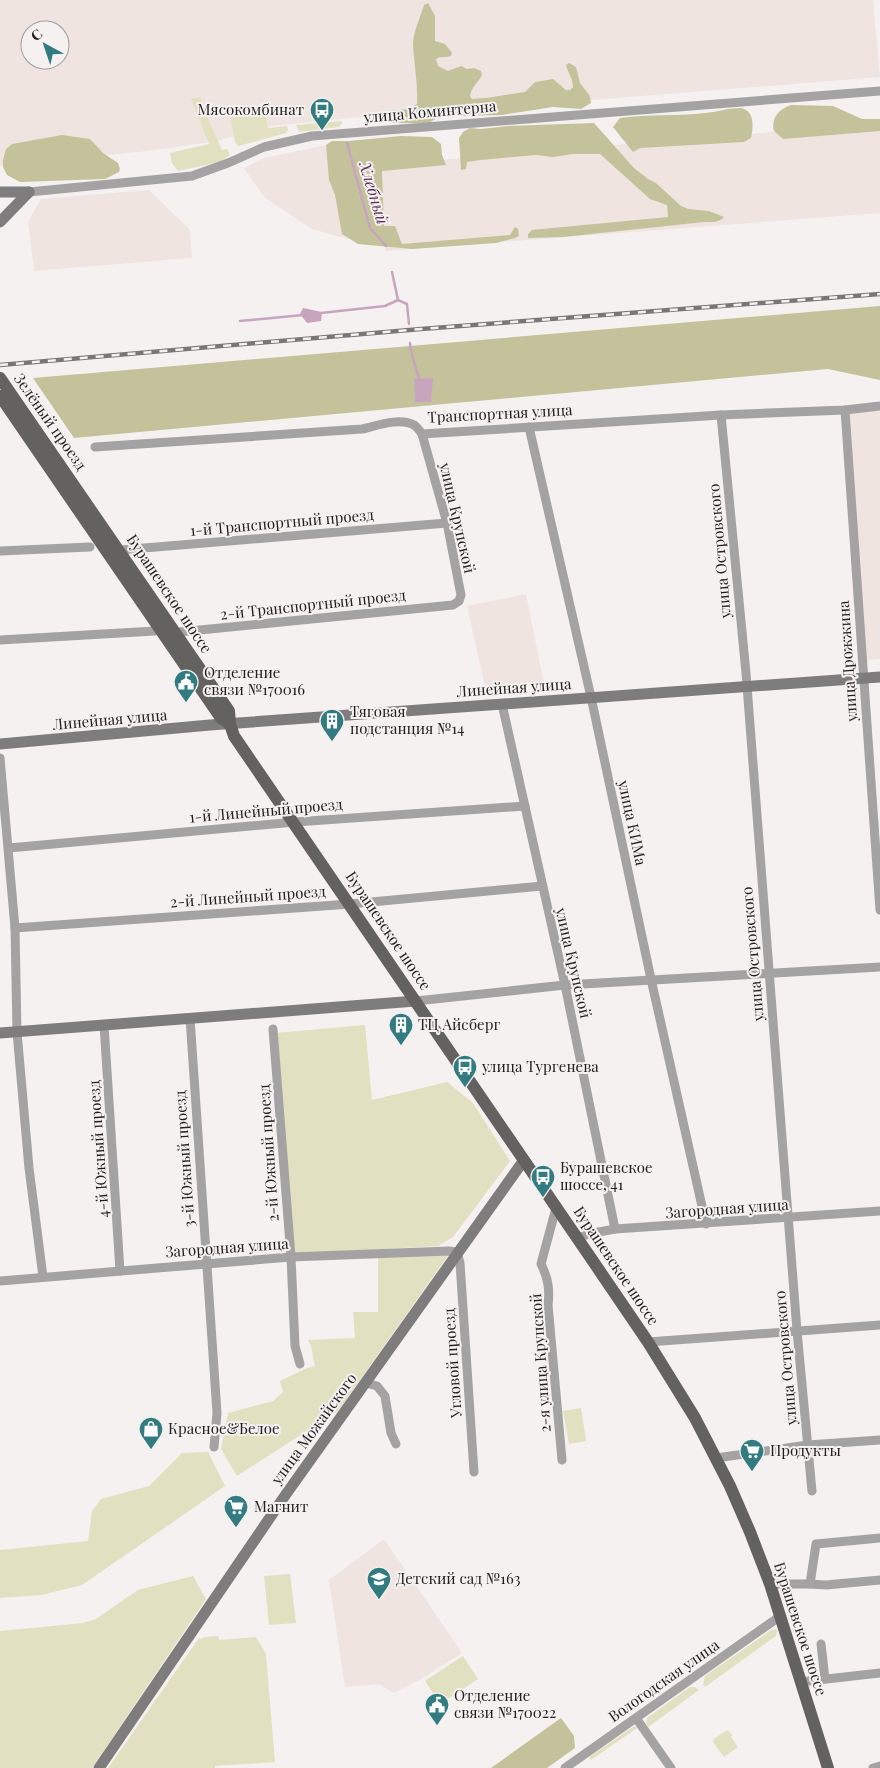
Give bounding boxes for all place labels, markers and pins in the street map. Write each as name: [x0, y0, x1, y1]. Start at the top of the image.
bus stop icon: Мясокомбинат: [309, 97, 335, 131]
place label: Мясокомбинат: [198, 99, 304, 119]
place label: Отделение связи №170016: [204, 662, 305, 699]
public building icon: Отделение связи №170016: [173, 669, 199, 703]
place label: Тяговая подстанция №14: [350, 701, 464, 738]
building icon: Тяговая подстанция №14: [319, 708, 345, 742]
building icon: ТЦ Айсберг: [388, 1012, 414, 1046]
place label: ТЦ Айсберг: [418, 1014, 500, 1034]
bus stop icon: улица Тургенева: [452, 1054, 478, 1088]
place label: улица Тургенева: [481, 1056, 599, 1076]
place label: Бурашевское шоссе, 41: [560, 1157, 653, 1194]
bus stop icon: Бурашевское шоссе, 41: [530, 1164, 556, 1198]
shop icon: Красное&Белое: [138, 1416, 164, 1450]
place label: Красное&Белое: [168, 1418, 279, 1438]
supermarket icon: Продукты: [739, 1438, 765, 1472]
place label: Продукты: [770, 1440, 841, 1460]
supermarket icon: Магнит: [223, 1494, 249, 1528]
place label: Магнит: [254, 1496, 308, 1516]
school or university icon: Детский сад №163: [366, 1566, 392, 1600]
place label: Детский сад №163: [396, 1568, 521, 1588]
place label: Отделение связи №170022: [454, 1685, 556, 1722]
public building icon: Отделение связи №170022: [424, 1692, 450, 1726]

